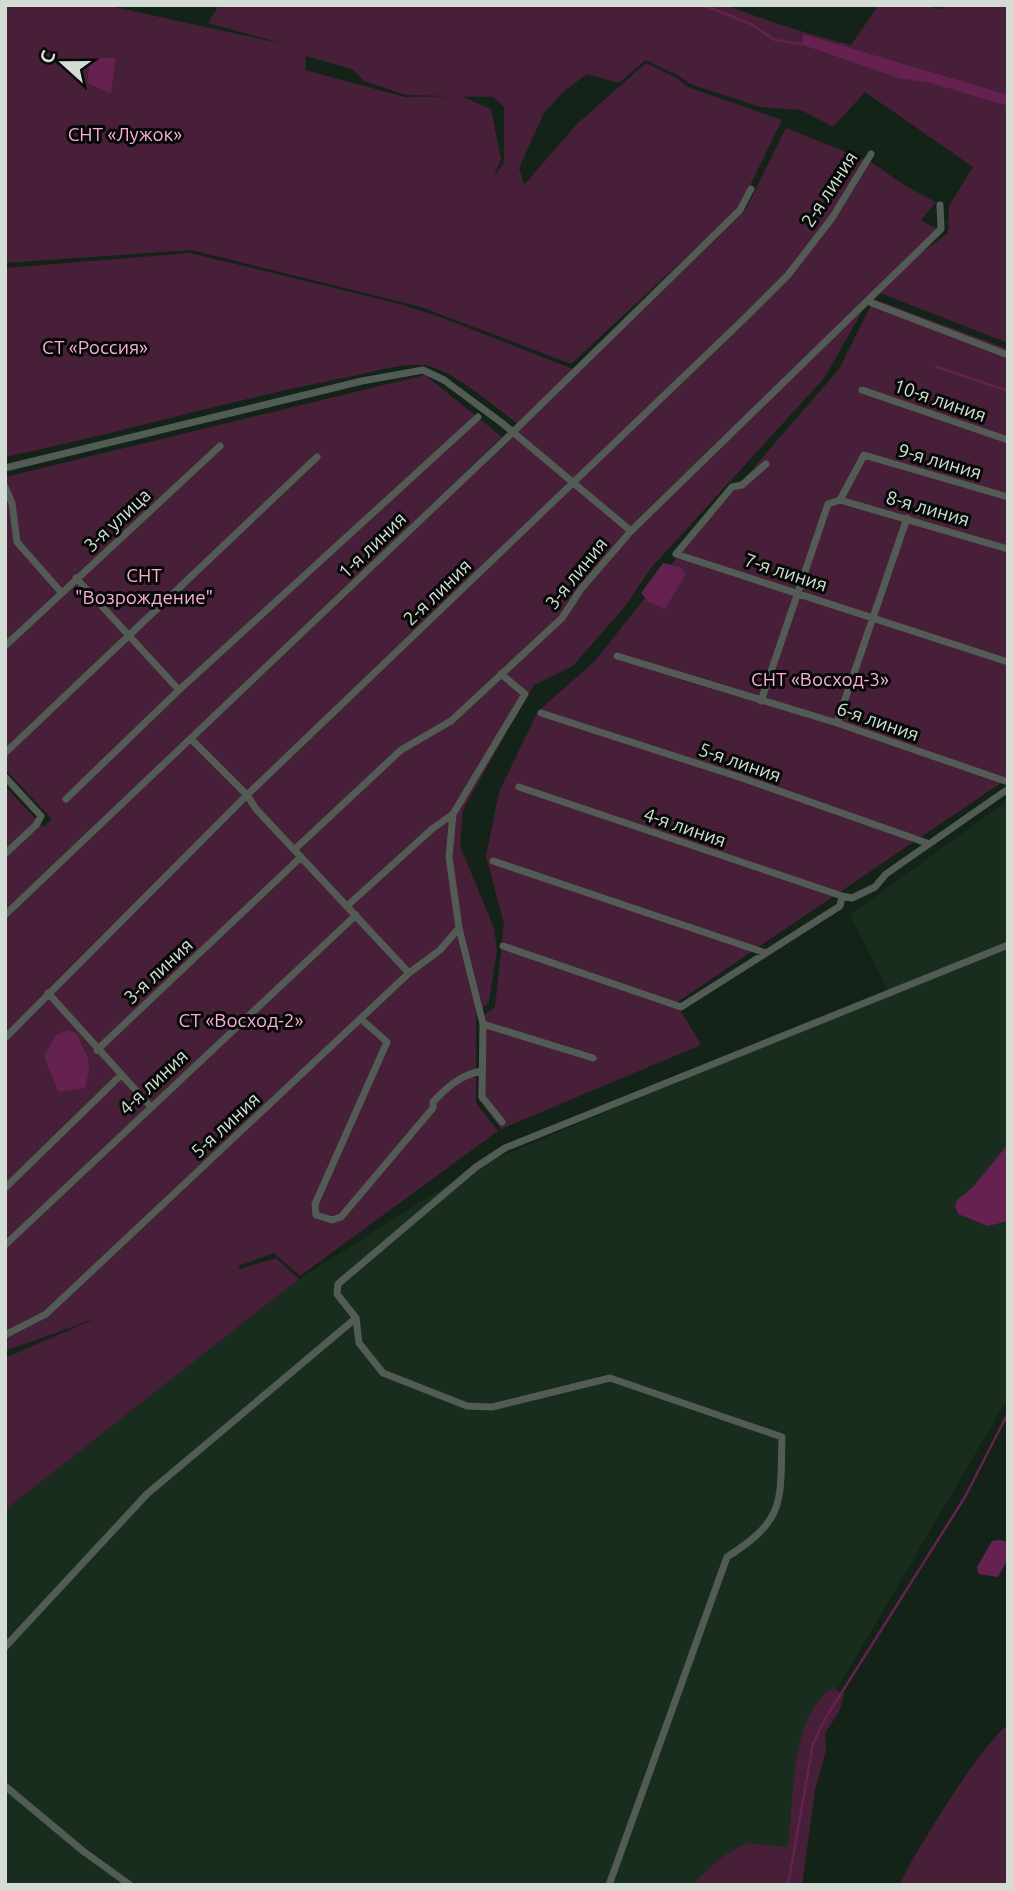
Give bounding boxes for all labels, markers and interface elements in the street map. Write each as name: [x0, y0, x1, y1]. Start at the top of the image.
north arrow: [28, 28, 98, 98]
text: С: [35, 47, 60, 67]
park label: СНТ «Лужок»: [68, 123, 182, 145]
street label: 2-я линия: [796, 147, 862, 231]
park label: СТ «Россия»: [42, 336, 148, 358]
street label: 10-я линия: [891, 374, 989, 426]
street label: 9-я линия: [896, 439, 984, 483]
street label: 3-я улица: [79, 484, 155, 556]
street label: 8-я линия: [884, 486, 972, 530]
street label: 1-я линия: [334, 507, 410, 583]
street label: 3-я линия: [540, 533, 612, 613]
street label: 7-я линия: [742, 548, 830, 596]
street label: 2-я линия: [399, 554, 475, 630]
park label: СНТ "Возрождение": [75, 564, 213, 608]
park label: СНТ «Восход-3»: [751, 668, 889, 690]
street label: 6-я линия: [834, 697, 922, 745]
street label: 5-я линия: [696, 738, 784, 786]
street label: 4-я линия: [641, 803, 729, 851]
street label: 3-я линия: [119, 934, 197, 1008]
park label: СТ «Восход-2»: [179, 1009, 303, 1031]
street label: 4-я линия: [114, 1045, 192, 1119]
street label: 5-я линия: [186, 1088, 264, 1162]

